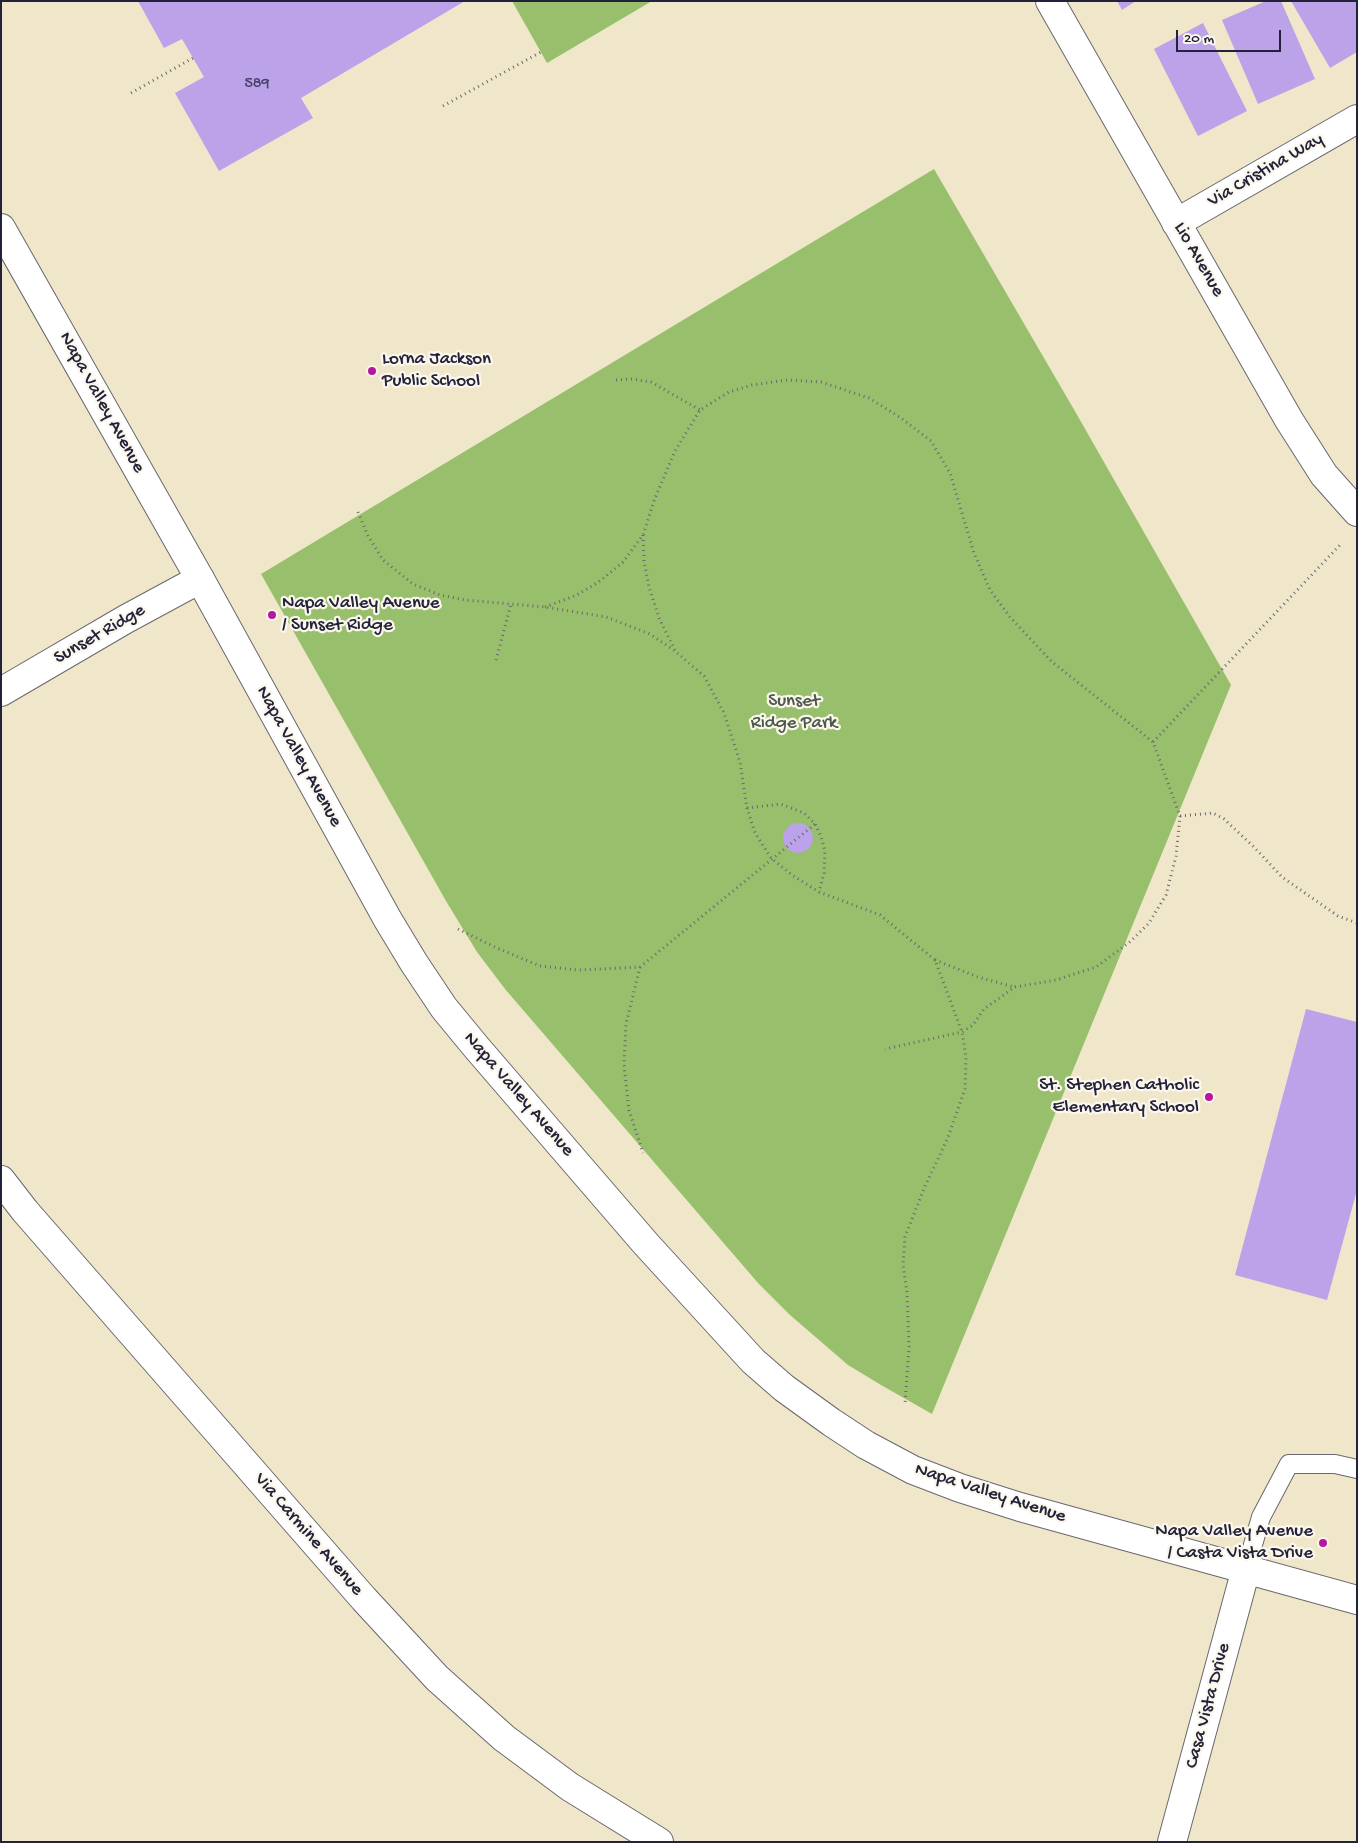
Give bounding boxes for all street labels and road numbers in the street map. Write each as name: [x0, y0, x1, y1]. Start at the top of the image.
street label: Via Cristina Way: [1204, 129, 1328, 213]
street label: Lio Avenue: [1167, 219, 1229, 301]
street label: Napa Valley Avenue: [53, 329, 149, 477]
street label: Sunset Ridge: [50, 600, 150, 670]
street label: Napa Valley Avenue: [250, 683, 346, 831]
street label: Napa Valley Avenue: [458, 1028, 578, 1162]
street label: Napa Valley Avenue: [912, 1459, 1068, 1529]
street label: Via Carmine Avenue: [248, 1469, 368, 1601]
street label: Casa Vista Drive: [1181, 1641, 1237, 1771]

